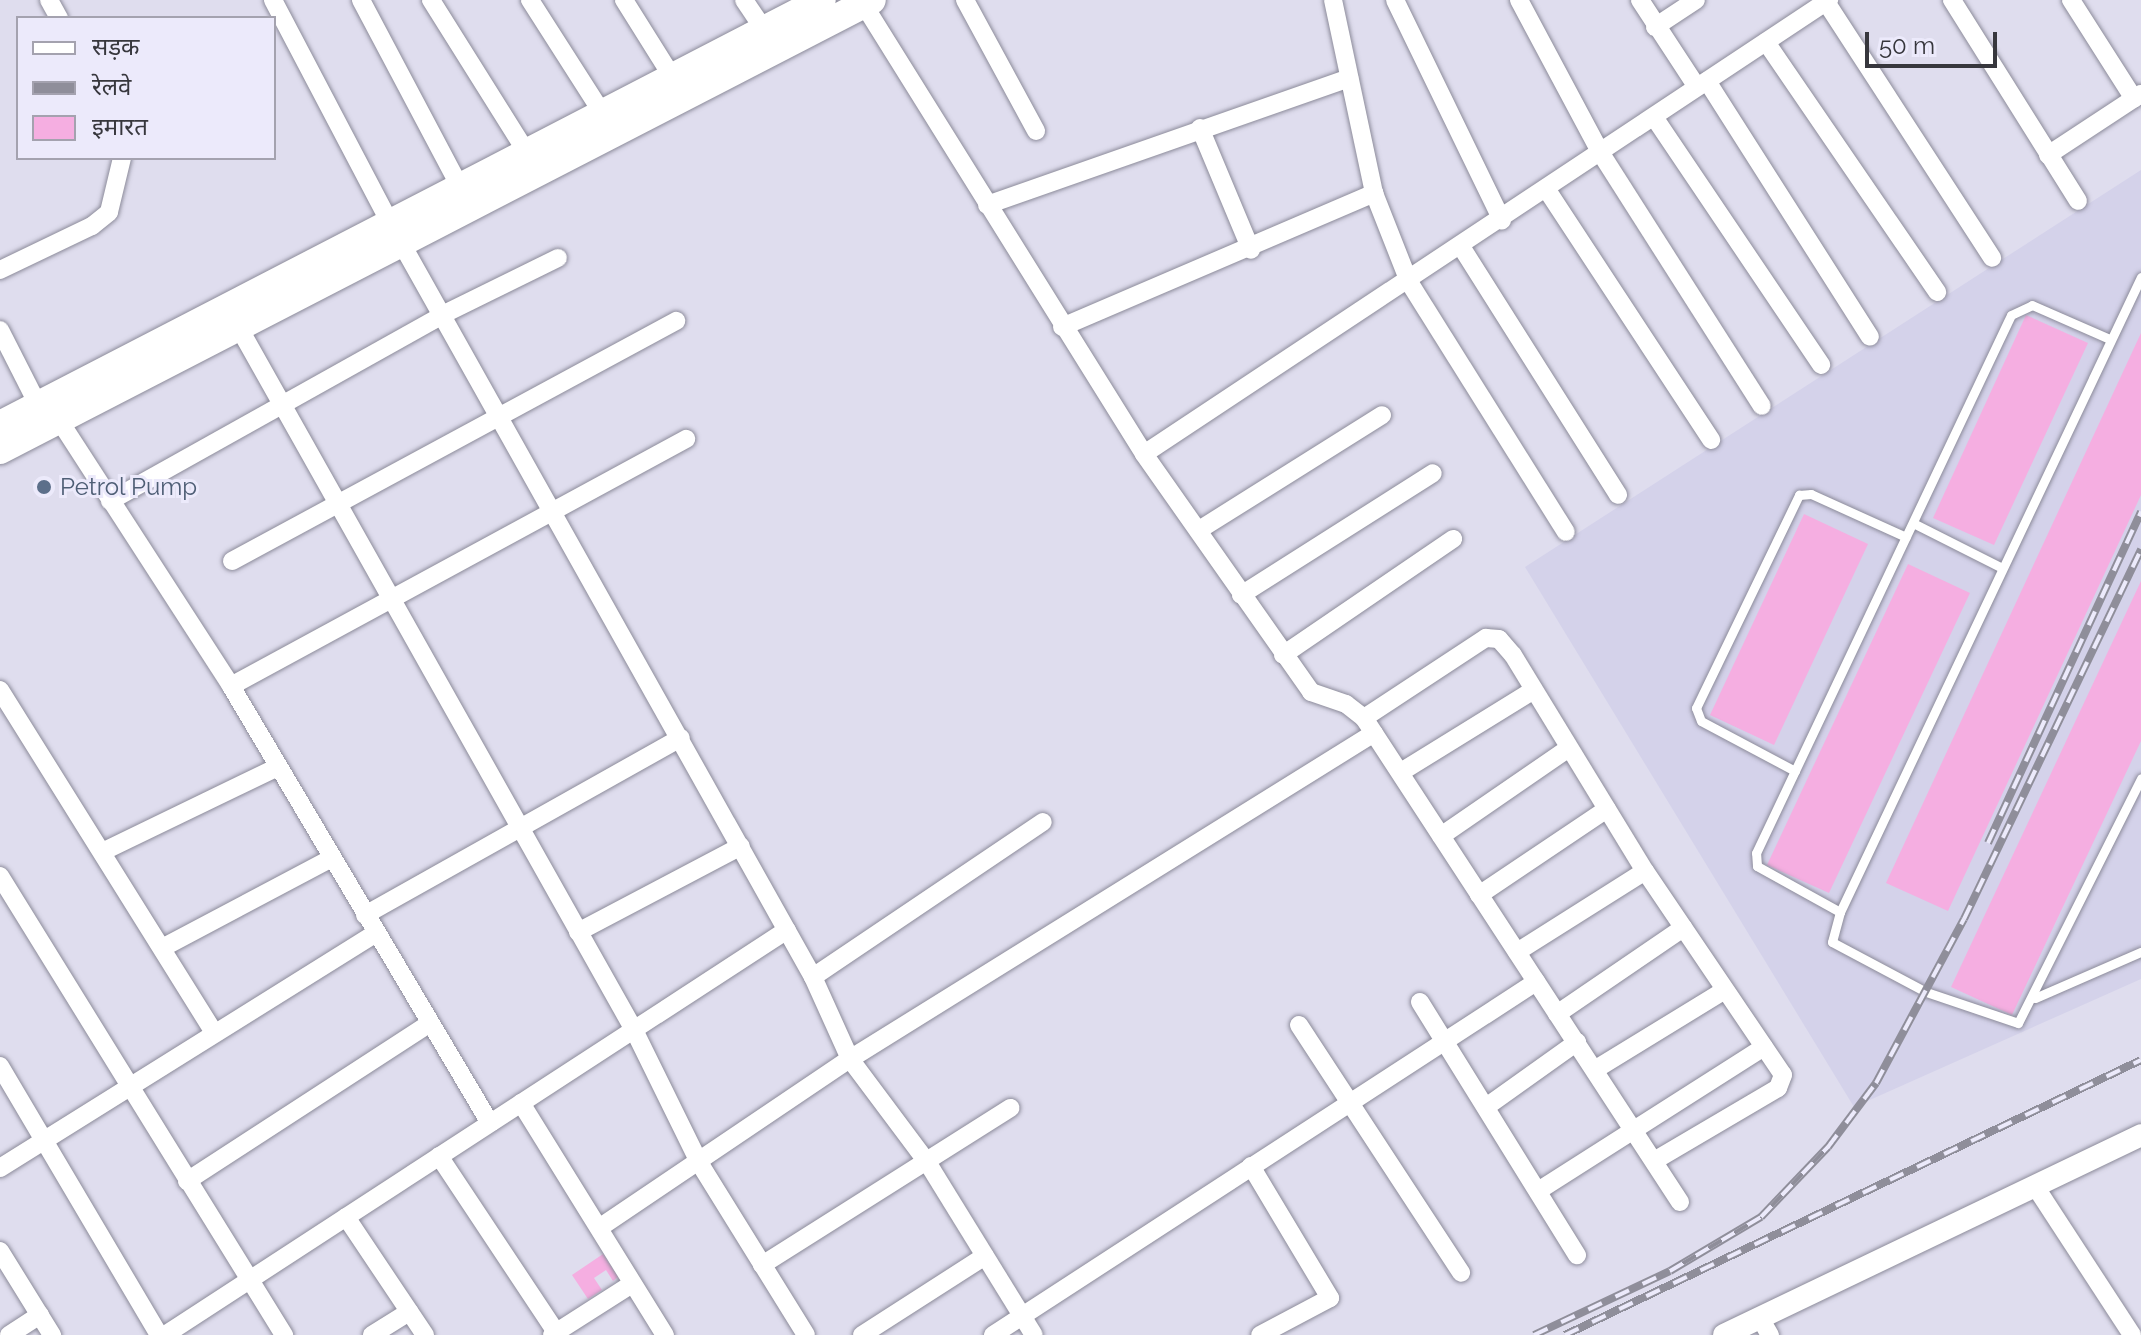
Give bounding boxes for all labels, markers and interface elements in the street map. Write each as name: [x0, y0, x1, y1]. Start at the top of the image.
legend: [16, 16, 276, 160]
scale bar: [1869, 16, 2001, 66]
text: 50 m: [1879, 31, 1935, 60]
text: सड़क: [92, 32, 140, 61]
text: रेलवे: [92, 72, 131, 101]
text: इमारत: [92, 112, 148, 141]
place label: Petrol Pump: [60, 473, 198, 501]
marker: Petrol Pump: [35, 478, 53, 496]

